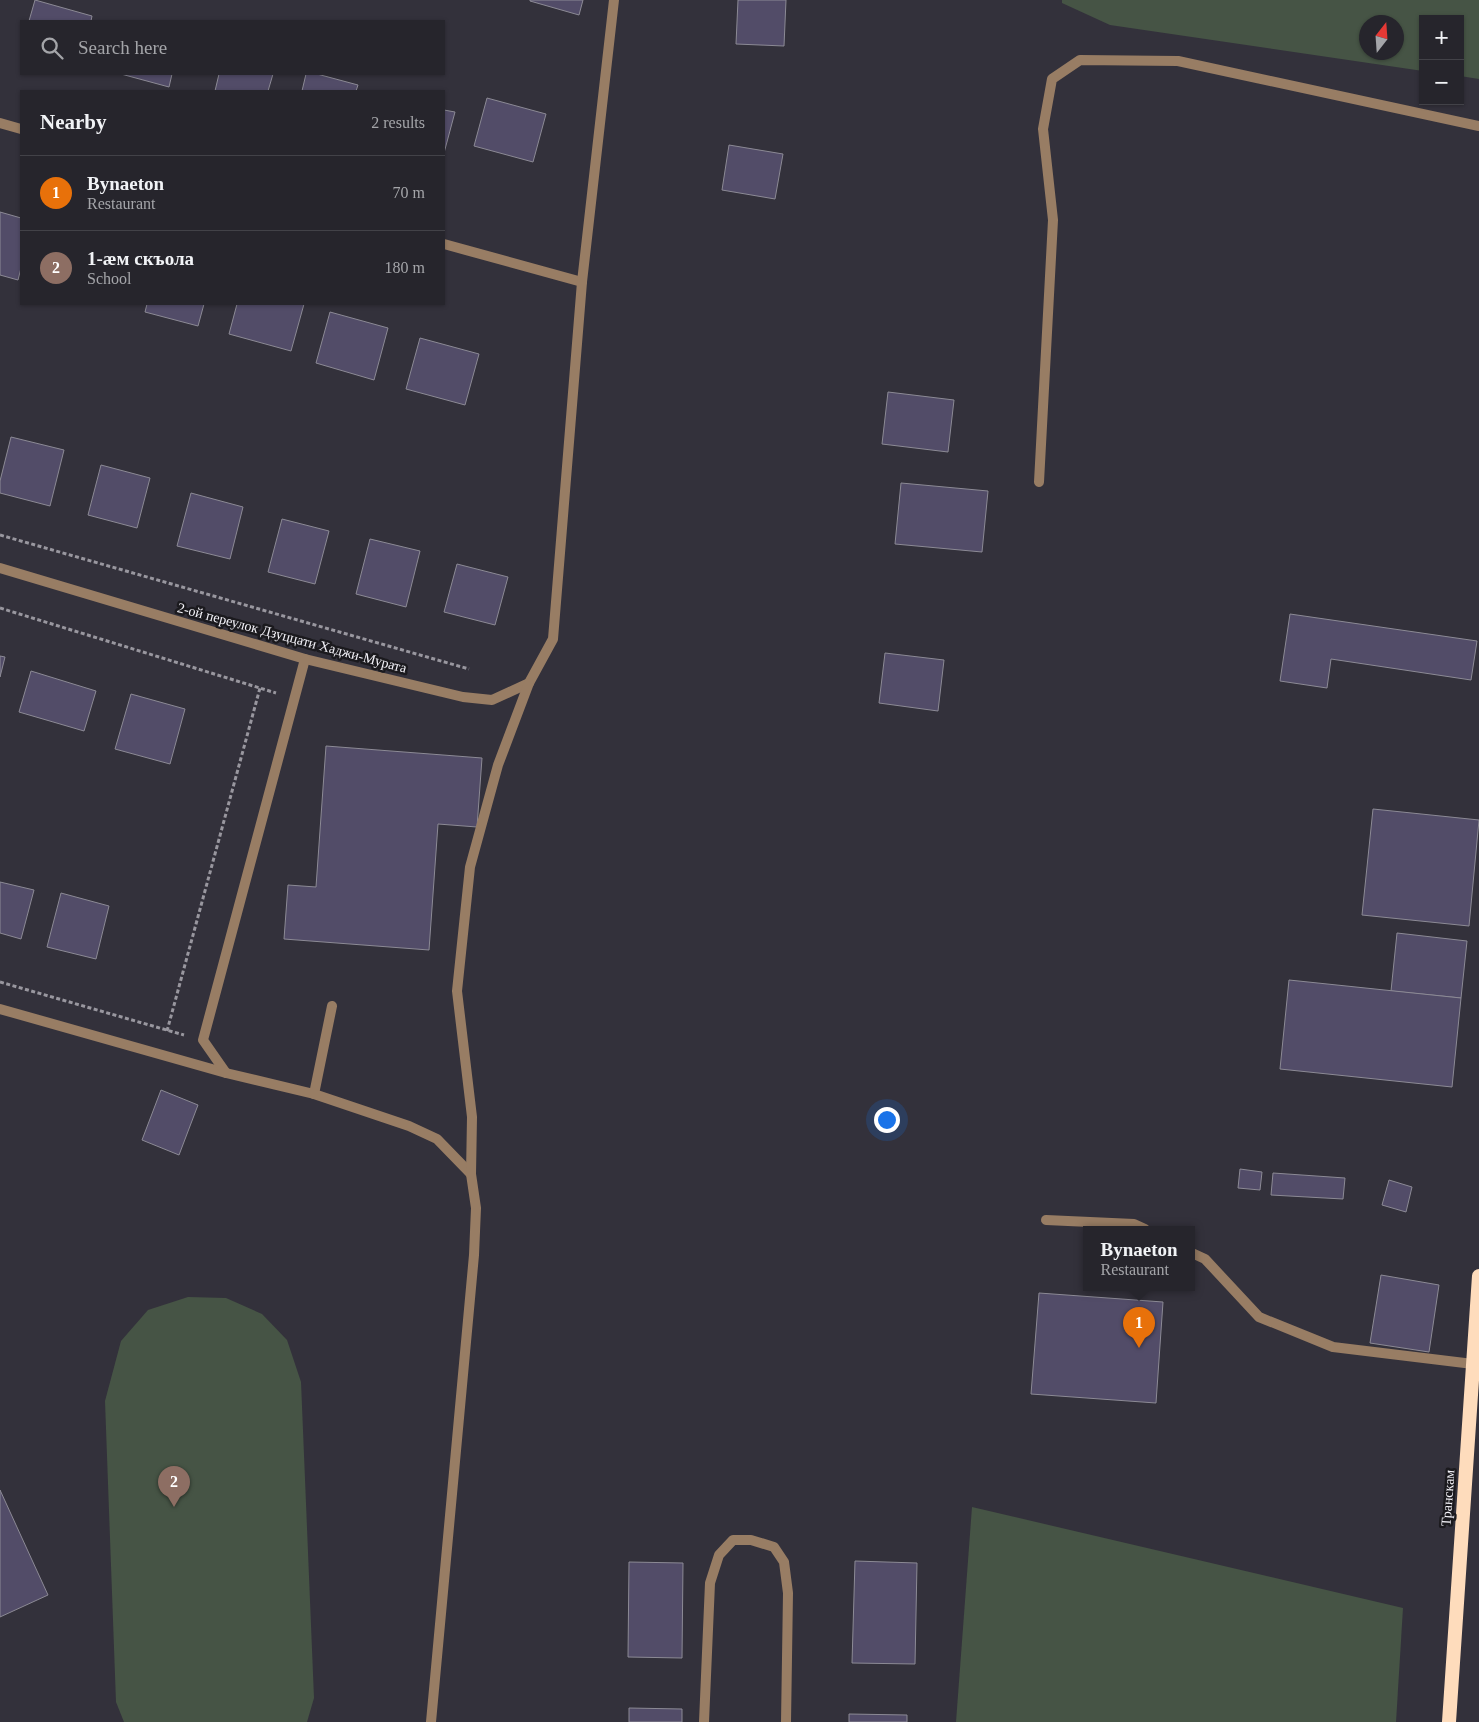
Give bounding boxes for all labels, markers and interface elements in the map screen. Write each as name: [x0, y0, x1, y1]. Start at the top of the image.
north arrow: [1359, 15, 1404, 60]
map controls: [1419, 15, 1464, 105]
button: +: [1419, 15, 1464, 60]
search box: [20, 20, 445, 75]
icon: search: [38, 34, 66, 62]
text: Search here: [78, 37, 167, 58]
button: −: [1419, 60, 1464, 105]
text: Nearby: [40, 110, 107, 134]
text: 2 results: [371, 114, 425, 131]
text: Bynaeton: [87, 173, 164, 194]
text: 1: [52, 184, 60, 201]
text: 70 m: [393, 184, 425, 201]
text: Restaurant: [87, 195, 155, 212]
text: 1-æм скъола: [87, 248, 194, 269]
text: 2: [52, 259, 60, 276]
text: 180 m: [385, 259, 425, 276]
text: School: [87, 270, 131, 287]
street label: 2-ой переулок Дзуццати Хаджи-Мурата: [176, 600, 409, 676]
your location: [874, 1107, 900, 1133]
popup: [1083, 1226, 1195, 1291]
text: Bynaeton: [1100, 1239, 1178, 1260]
text: Restaurant: [1100, 1261, 1169, 1278]
pin: 1: [1123, 1307, 1155, 1348]
pin: 2: [158, 1466, 190, 1507]
street label: Транскам: [1439, 1469, 1457, 1527]

